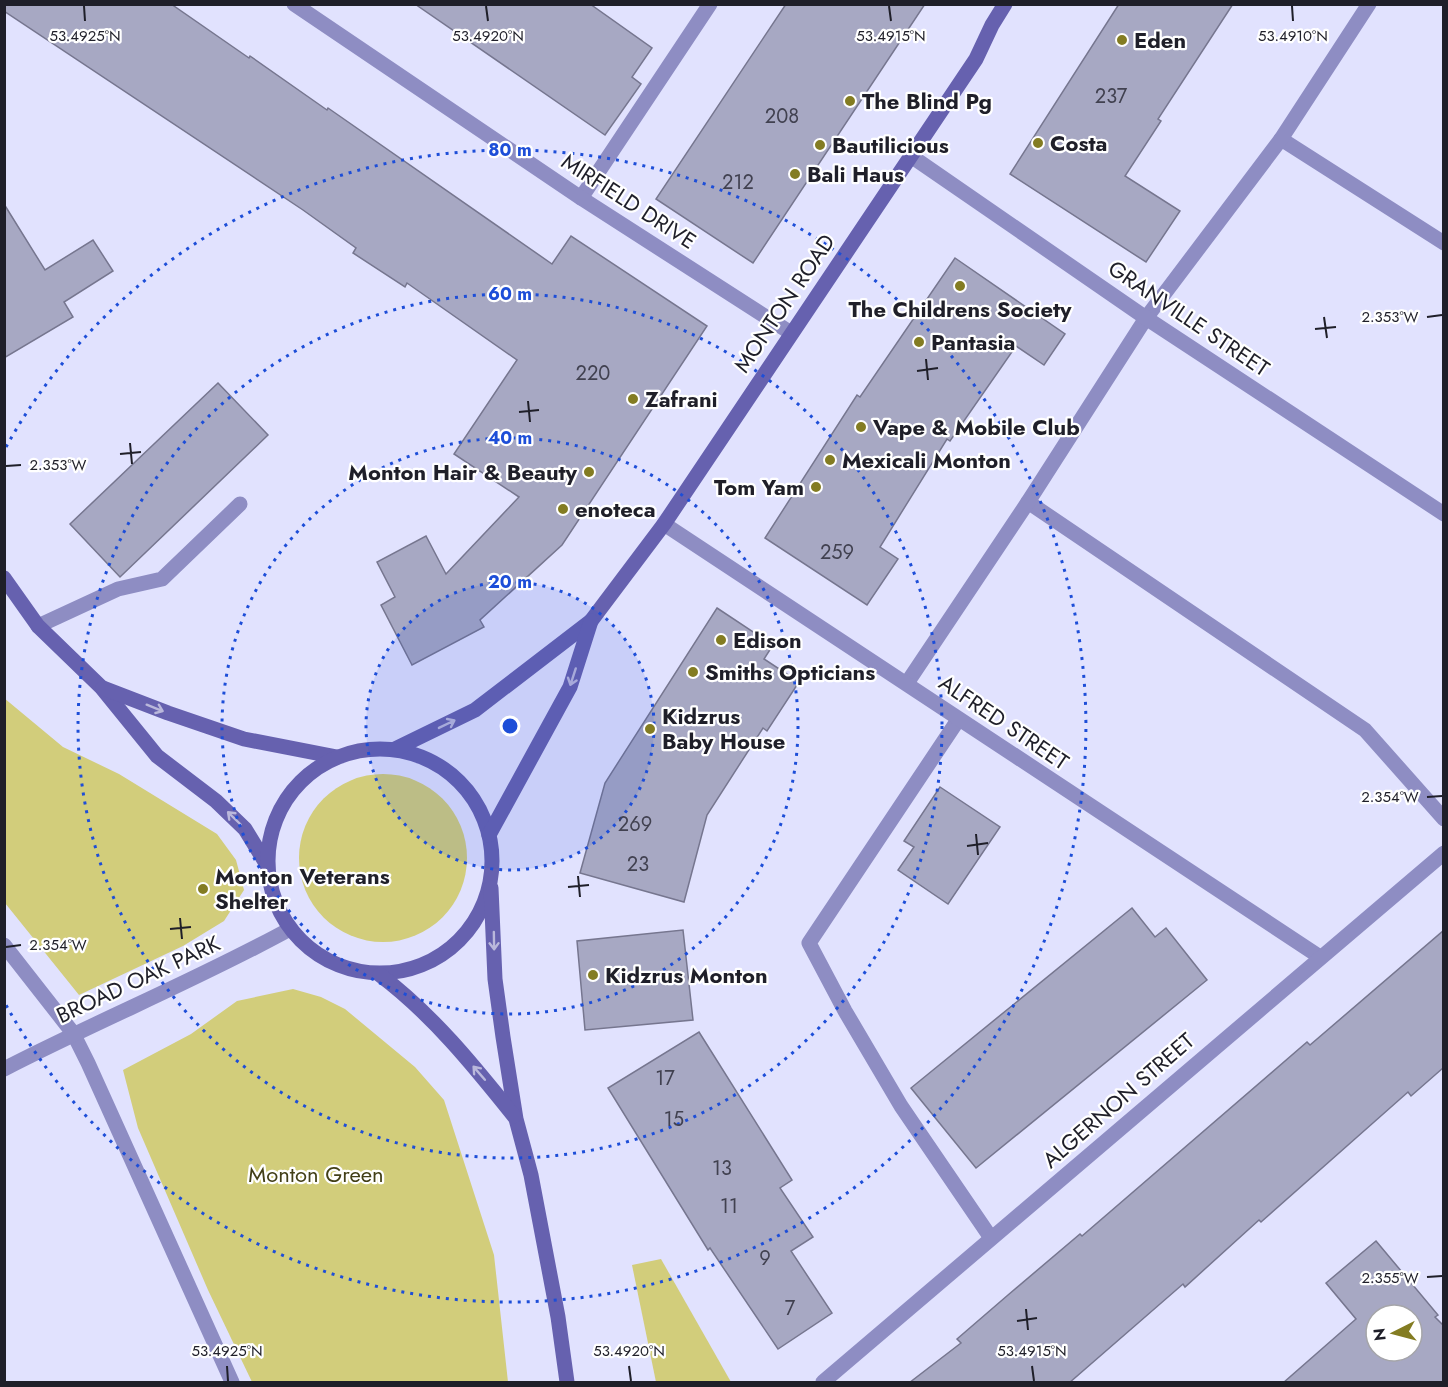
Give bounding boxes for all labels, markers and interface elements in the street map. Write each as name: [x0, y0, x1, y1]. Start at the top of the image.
place label: Eden: [1134, 24, 1186, 56]
text: 53.4925°N: [49, 25, 121, 47]
text: 53.4920°N: [452, 25, 524, 47]
text: 53.4915°N: [856, 25, 926, 47]
text: 53.4910°N: [1258, 25, 1328, 47]
marker: Eden: [1115, 33, 1129, 47]
house number: 237: [1095, 82, 1128, 111]
place label: The Blind Pg: [862, 85, 992, 117]
marker: The Blind Pg: [843, 94, 857, 108]
house number: 208: [765, 102, 799, 131]
place label: Costa: [1050, 127, 1107, 159]
place label: Bautilicious: [832, 129, 949, 161]
marker: Costa: [1031, 136, 1045, 150]
text: 80 m: [488, 137, 532, 163]
marker: Bautilicious: [813, 138, 827, 152]
street label: MIRFIELD DRIVE: [555, 145, 703, 257]
place label: Bali Haus: [807, 158, 904, 190]
marker: Bali Haus: [788, 167, 802, 181]
house number: 212: [722, 168, 754, 197]
street label: MONTON ROAD: [726, 227, 842, 379]
street label: GRANVILLE STREET: [1102, 252, 1277, 384]
marker: The Childrens Society: [953, 279, 967, 293]
text: 60 m: [488, 281, 532, 307]
place label: The Childrens Society: [849, 293, 1072, 325]
text: 2.353°W: [1362, 306, 1419, 328]
place label: Pantasia: [931, 326, 1015, 358]
marker: Pantasia: [912, 335, 926, 349]
house number: 220: [576, 359, 610, 388]
place label: Zafrani: [645, 383, 718, 415]
marker: Zafrani: [626, 392, 640, 406]
place label: Vape & Mobile Club: [872, 411, 1080, 443]
marker: Vape & Mobile Club: [854, 420, 868, 434]
text: 40 m: [488, 425, 532, 451]
place label: Mexicali Monton: [842, 444, 1011, 476]
marker: Mexicali Monton: [823, 453, 837, 467]
text: 2.353°W: [30, 454, 87, 476]
place label: Monton Hair & Beauty: [348, 456, 578, 488]
marker: Monton Hair & Beauty: [582, 465, 596, 479]
place label: Tom Yam: [714, 471, 804, 503]
marker: Tom Yam: [809, 480, 823, 494]
place label: enoteca: [575, 493, 656, 525]
marker: enoteca: [556, 502, 570, 516]
house number: 259: [820, 538, 854, 567]
text: 20 m: [488, 569, 532, 595]
place label: Edison: [733, 624, 802, 656]
marker: Edison: [714, 633, 728, 647]
place label: Smiths Opticians: [705, 656, 875, 688]
marker: Smiths Opticians: [686, 665, 700, 679]
one-way arrow: [567, 667, 578, 686]
street label: ALFRED STREET: [933, 667, 1076, 778]
place label: Kidzrus Baby House: [662, 700, 785, 757]
one-way arrow: [145, 704, 164, 715]
centre of rings: [500, 716, 520, 736]
one-way arrow: [438, 717, 456, 729]
marker: Kidzrus Baby House: [643, 722, 657, 736]
text: 2.354°W: [1361, 786, 1419, 808]
one-way arrow: [226, 810, 241, 825]
house number: 269: [618, 810, 652, 839]
house number: 23: [627, 850, 649, 879]
place label: Monton Veterans Shelter: [215, 860, 390, 917]
marker: Monton Veterans Shelter: [196, 882, 210, 896]
street label: BROAD OAK PARK: [51, 927, 226, 1031]
one-way arrow: [489, 931, 500, 951]
text: 2.354°W: [29, 934, 87, 956]
place label: Kidzrus Monton: [605, 959, 768, 991]
marker: Kidzrus Monton: [586, 968, 600, 982]
street label: ALGERNON STREET: [1035, 1024, 1202, 1175]
house number: 17: [655, 1064, 675, 1093]
one-way arrow: [472, 1066, 486, 1081]
house number: 15: [664, 1105, 684, 1134]
house number: 13: [712, 1154, 732, 1183]
park label: Monton Green: [248, 1158, 384, 1190]
house number: 11: [720, 1192, 738, 1221]
house number: 9: [759, 1244, 771, 1273]
text: 2.355°W: [1361, 1267, 1419, 1289]
house number: 7: [785, 1294, 796, 1323]
north arrow: [1364, 1303, 1424, 1363]
text: N: [1367, 1327, 1392, 1342]
text: 53.4925°N: [191, 1340, 263, 1362]
text: 53.4920°N: [593, 1340, 665, 1362]
text: 53.4915°N: [997, 1340, 1067, 1362]

